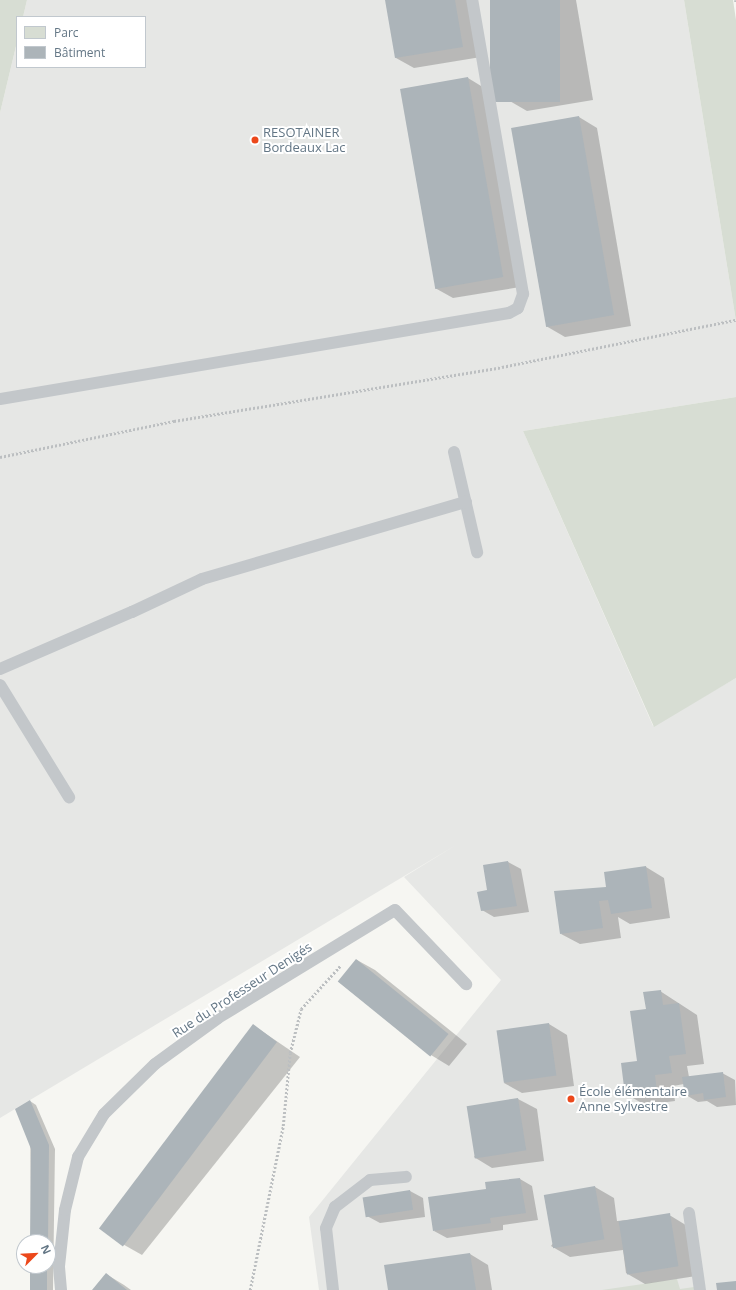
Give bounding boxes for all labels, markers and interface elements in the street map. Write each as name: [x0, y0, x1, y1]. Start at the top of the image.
legend: [16, 16, 146, 68]
text: Parc: [54, 24, 79, 41]
text: Bâtiment: [54, 44, 105, 61]
place label: RESOTAINER Bordeaux Lac: [263, 125, 345, 156]
marker: RESOTAINER Bordeaux Lac: [250, 135, 260, 145]
street label: Rue du Professeur Denigés: [169, 939, 315, 1041]
place label: École élémentaire Anne Sylvestre: [579, 1084, 687, 1115]
marker: École élémentaire Anne Sylvestre: [566, 1094, 576, 1104]
north arrow: [16, 1234, 56, 1274]
text: N: [38, 1242, 55, 1256]

